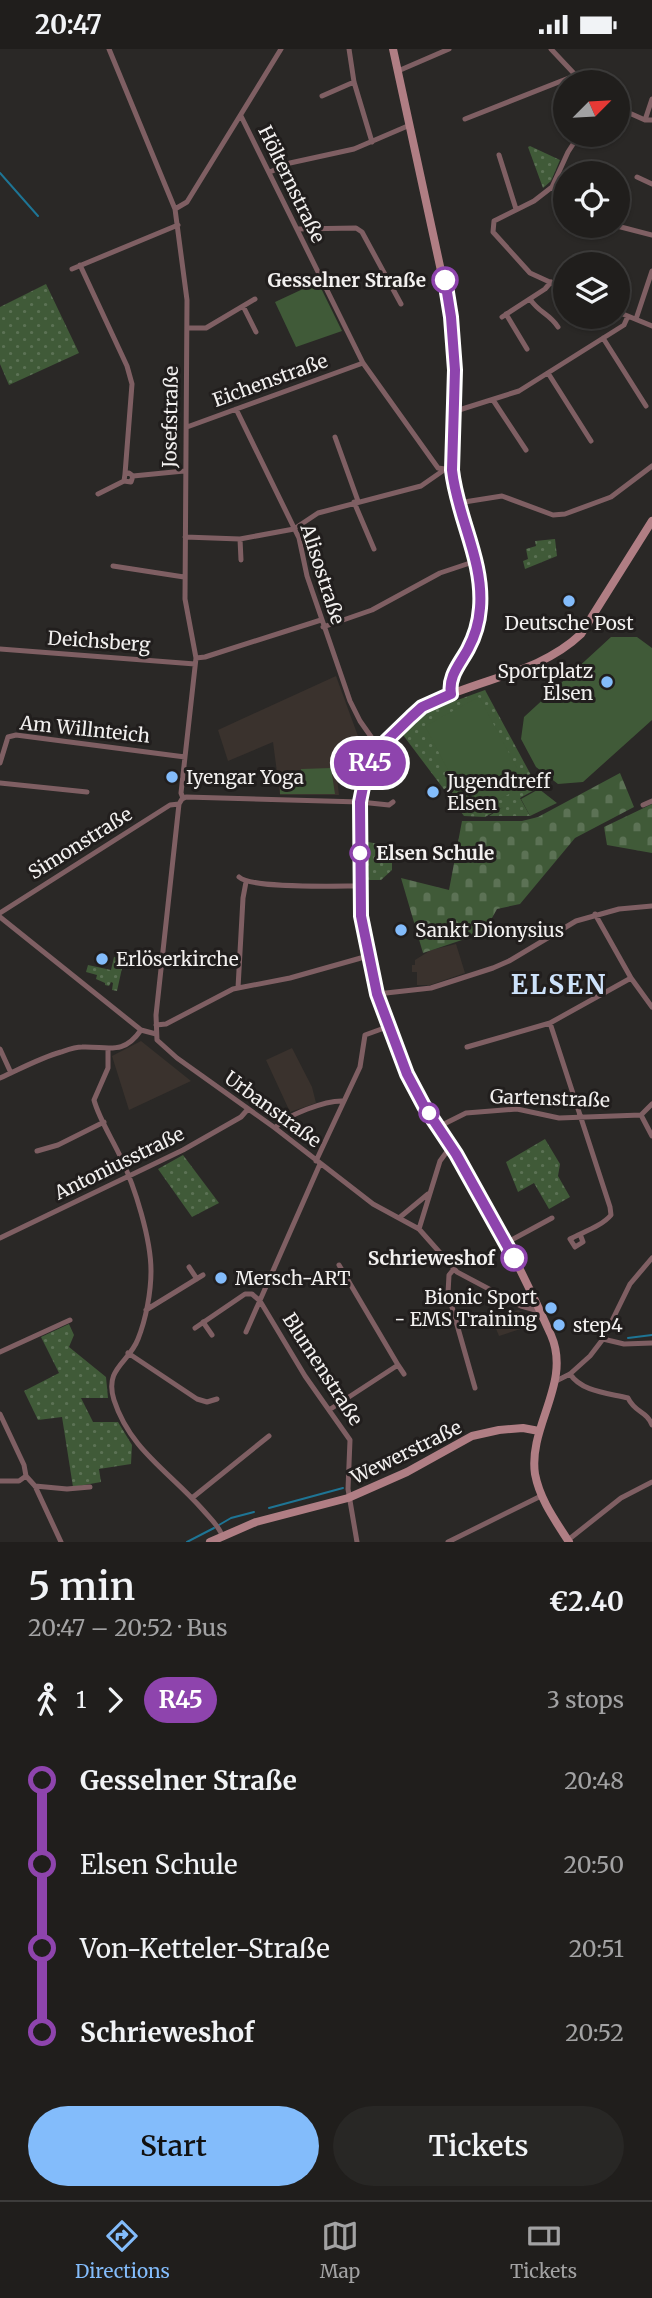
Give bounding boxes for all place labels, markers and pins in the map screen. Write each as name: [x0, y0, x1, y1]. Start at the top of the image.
marker: Gesselner Straße: [432, 267, 458, 293]
place label: Gesselner Straße: [268, 268, 426, 292]
marker: Deutsche Post: [561, 593, 577, 609]
place label: Deutsche Post: [504, 611, 634, 635]
place label: Sportplatz Elsen: [497, 659, 593, 705]
marker: Sportplatz Elsen: [599, 674, 615, 690]
place label: Iyengar Yoga: [186, 765, 304, 789]
marker: Iyengar Yoga: [164, 769, 180, 785]
place label: Jugendtreff Elsen: [446, 769, 551, 815]
marker: Jugendtreff Elsen: [425, 784, 441, 800]
place label: Elsen Schule: [376, 841, 494, 865]
marker: Elsen Schule: [350, 843, 370, 863]
place label: Sankt Dionysius: [415, 918, 564, 942]
marker: Sankt Dionysius: [393, 922, 409, 938]
place label: Erlöserkirche: [116, 947, 239, 971]
marker: Erlöserkirche: [94, 951, 110, 967]
unlabelled marker: [419, 1103, 439, 1123]
marker: Schrieweshof: [501, 1245, 527, 1271]
place label: Schrieweshof: [368, 1246, 496, 1270]
place label: Mersch-ART: [235, 1266, 351, 1290]
marker: Mersch-ART: [213, 1270, 229, 1286]
place label: Bionic Sport - EMS Training: [394, 1285, 538, 1331]
marker: Bionic Sport - EMS Training: [543, 1300, 559, 1316]
place label: step4: [573, 1313, 623, 1337]
marker: step4: [551, 1317, 567, 1333]

